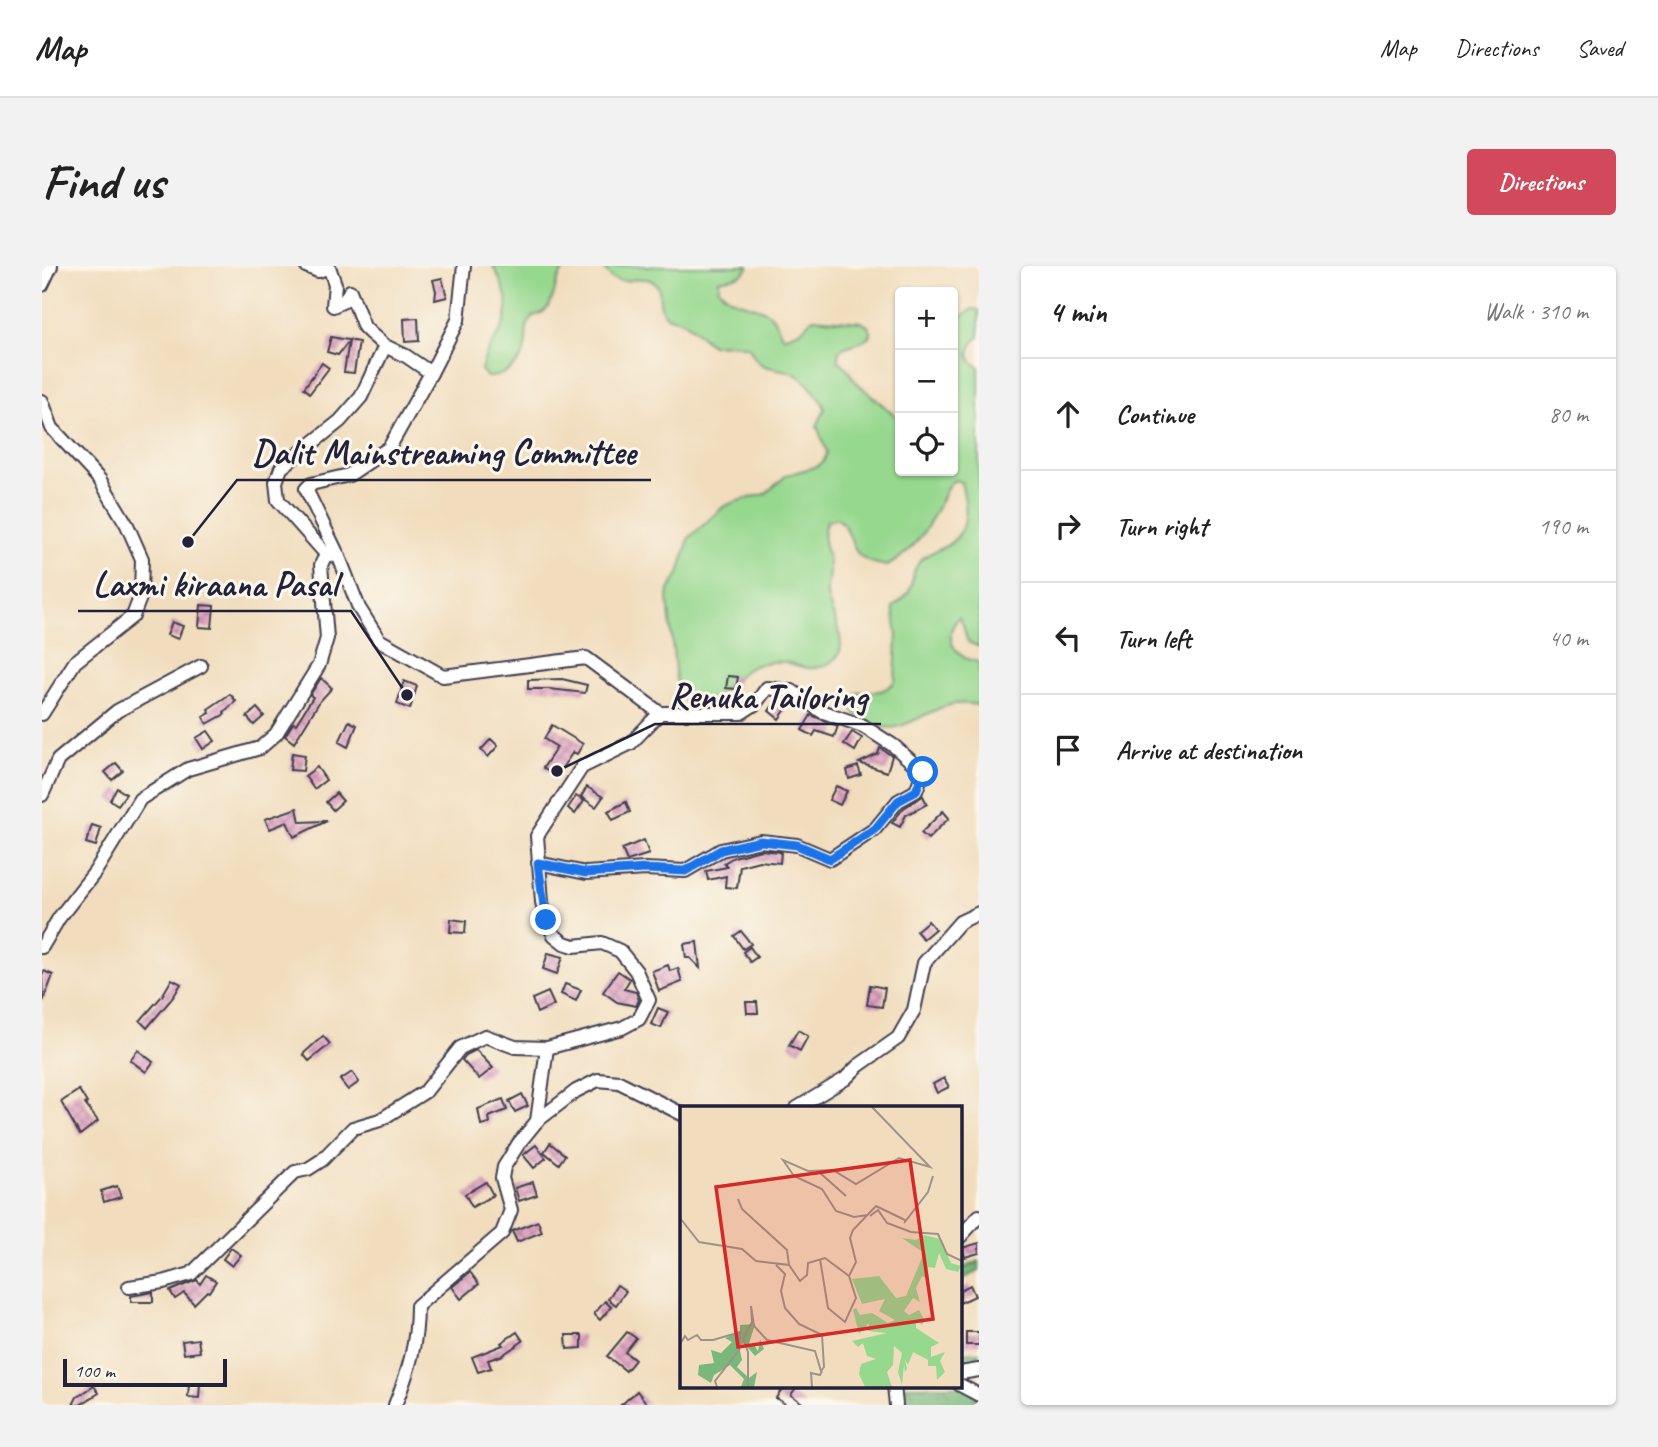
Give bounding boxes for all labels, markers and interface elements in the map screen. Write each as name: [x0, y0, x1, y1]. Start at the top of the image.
text: Map: [35, 27, 86, 69]
text: Map: [1380, 33, 1417, 63]
text: Directions: [1455, 33, 1538, 63]
text: Saved: [1576, 33, 1623, 63]
button: Directions: [1467, 149, 1616, 215]
text: Find us: [42, 151, 164, 213]
map controls: [895, 287, 958, 476]
button: +: [895, 287, 958, 350]
text: 4 min: [1049, 293, 1106, 331]
text: Walk · 310 m: [1484, 297, 1588, 326]
button: −: [895, 350, 958, 413]
icon: ahead: [1049, 395, 1087, 433]
text: Continue: [1116, 398, 1194, 431]
text: 80 m: [1549, 400, 1588, 429]
button: locate: [895, 413, 958, 476]
callout: Dalit Mainstreaming Committee: [237, 424, 651, 480]
text: Dalit Mainstreaming Committee: [252, 430, 638, 475]
icon: right: [1049, 507, 1087, 545]
text: Turn right: [1116, 510, 1207, 543]
text: 190 m: [1539, 512, 1588, 541]
callout: Laxmi kiraana Pasal: [78, 555, 351, 611]
text: Laxmi kiraana Pasal: [93, 562, 344, 607]
icon: left: [1049, 619, 1087, 657]
text: Turn left: [1116, 622, 1191, 655]
text: 40 m: [1549, 624, 1588, 653]
callout: Renuka Tailoring: [655, 668, 881, 724]
text: Renuka Tailoring: [669, 674, 870, 719]
icon: arrive: [1049, 731, 1087, 769]
text: Arrive at destination: [1116, 734, 1302, 767]
route start: [907, 756, 938, 787]
route end: [530, 904, 561, 935]
inset map: [680, 1106, 962, 1388]
scale bar: [63, 1356, 228, 1388]
text: 100 m: [74, 1359, 115, 1383]

